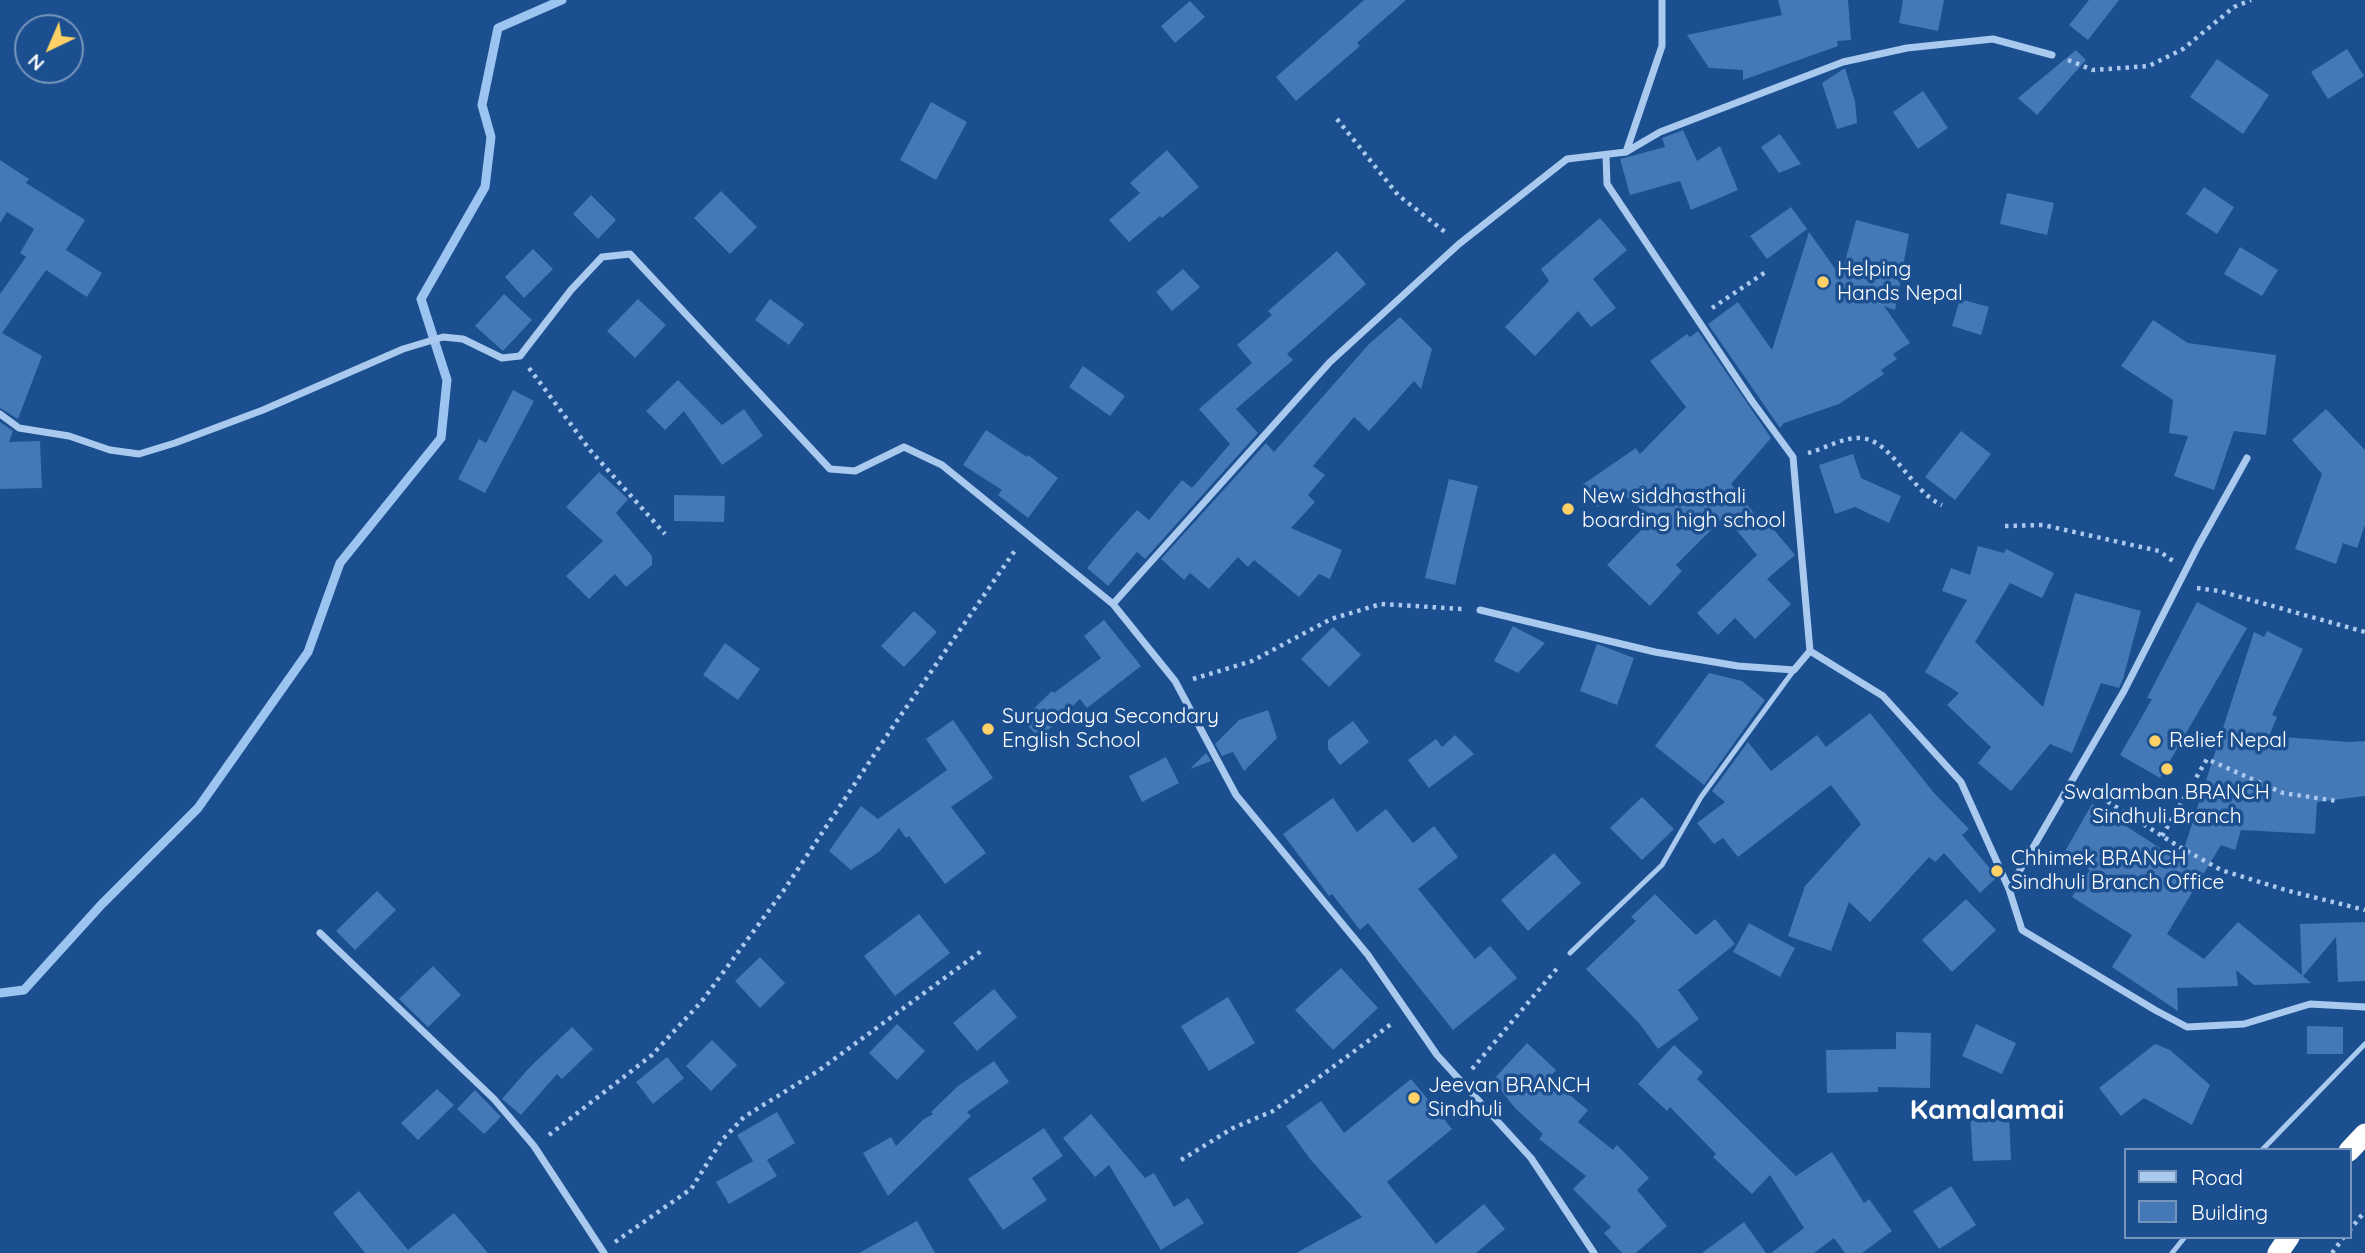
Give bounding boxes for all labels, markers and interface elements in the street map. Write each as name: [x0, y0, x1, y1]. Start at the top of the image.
north arrow: [14, 14, 84, 84]
text: N: [22, 49, 49, 76]
place label: Helping Hands Nepal: [1837, 257, 1963, 307]
marker: Helping Hands Nepal: [1815, 274, 1831, 290]
place label: New siddhasthali boarding high school: [1582, 484, 1786, 534]
marker: New siddhasthali boarding high school: [1560, 501, 1576, 517]
place label: Suryodaya Secondary English School: [1002, 704, 1219, 754]
marker: Suryodaya Secondary English School: [980, 721, 996, 737]
place label: Relief Nepal: [2169, 728, 2287, 754]
marker: Relief Nepal: [2147, 733, 2163, 749]
marker: Swalamban BRANCH Sindhuli Branch: [2159, 761, 2175, 777]
place label: Swalamban BRANCH Sindhuli Branch: [2064, 780, 2270, 830]
place label: Chhimek BRANCH Sindhuli Branch Office: [2011, 846, 2224, 896]
marker: Chhimek BRANCH Sindhuli Branch Office: [1989, 863, 2005, 879]
place label: Jeevan BRANCH Sindhuli: [1428, 1073, 1591, 1123]
marker: Jeevan BRANCH Sindhuli: [1406, 1090, 1422, 1106]
district label: Kamalamai: [1910, 1094, 2064, 1128]
legend: [2124, 1148, 2351, 1239]
text: Road: [2191, 1164, 2243, 1190]
text: Building: [2191, 1199, 2268, 1225]

